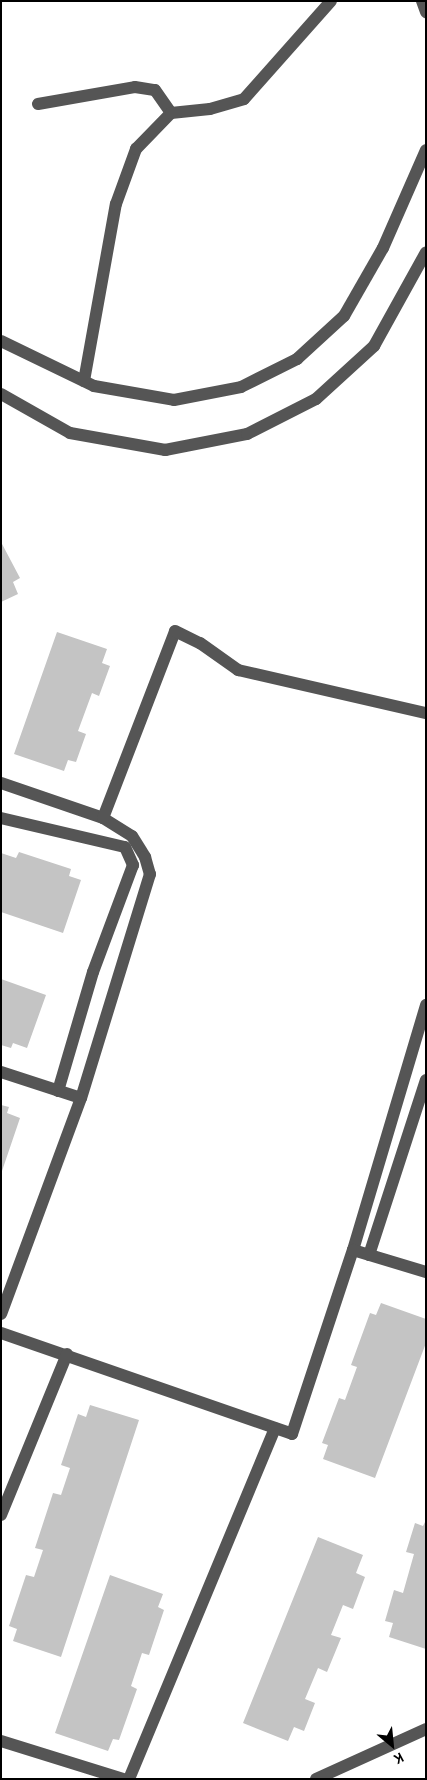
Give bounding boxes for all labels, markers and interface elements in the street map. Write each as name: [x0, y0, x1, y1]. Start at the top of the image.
north arrow: [367, 1720, 417, 1770]
text: K: [391, 1748, 407, 1768]

